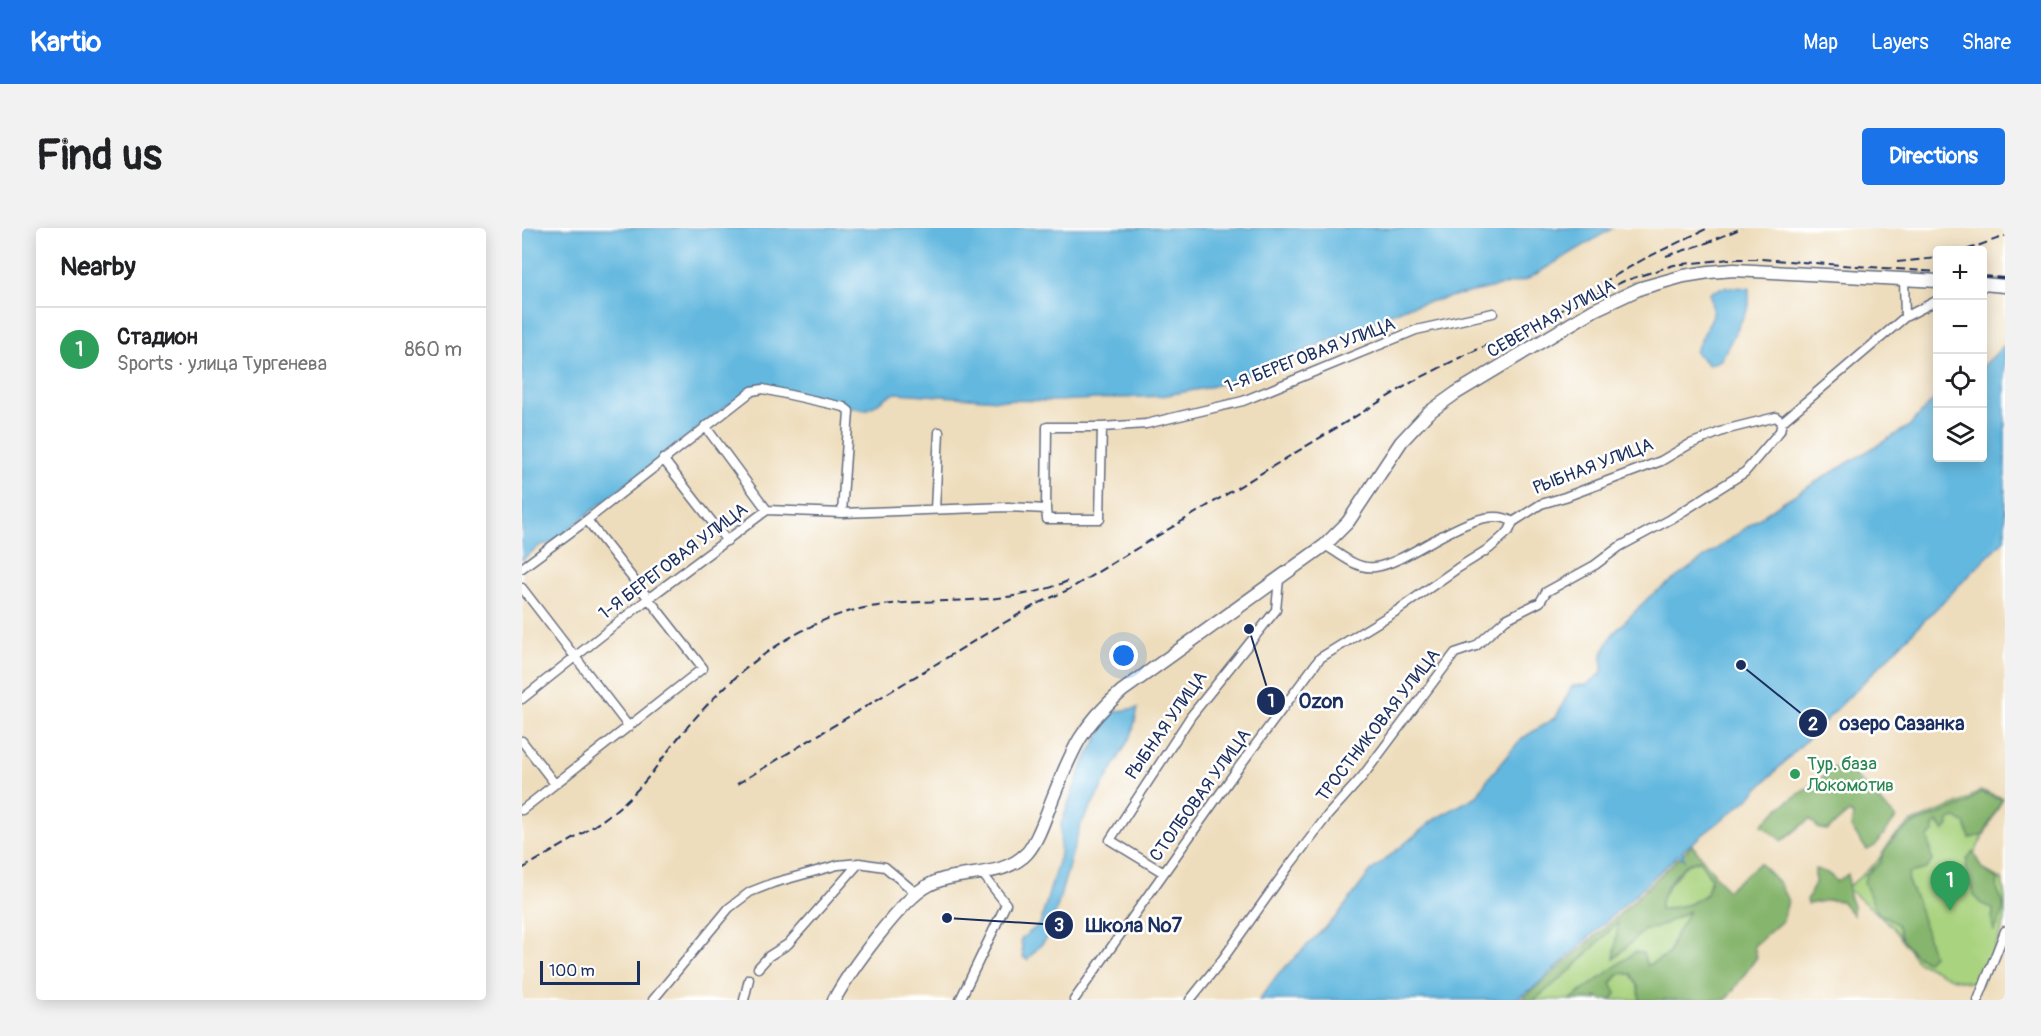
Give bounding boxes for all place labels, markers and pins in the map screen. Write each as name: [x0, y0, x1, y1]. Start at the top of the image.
callout: Ozon: [1256, 682, 1355, 720]
callout: озеро Сазанка: [1798, 704, 1977, 742]
place label: Тур. база Локомотив: [1806, 753, 1894, 797]
marker: Тур. база Локомотив: [1788, 767, 1802, 781]
pin: 1: [1930, 862, 1970, 911]
callout: Школа №7: [1044, 906, 1194, 944]

